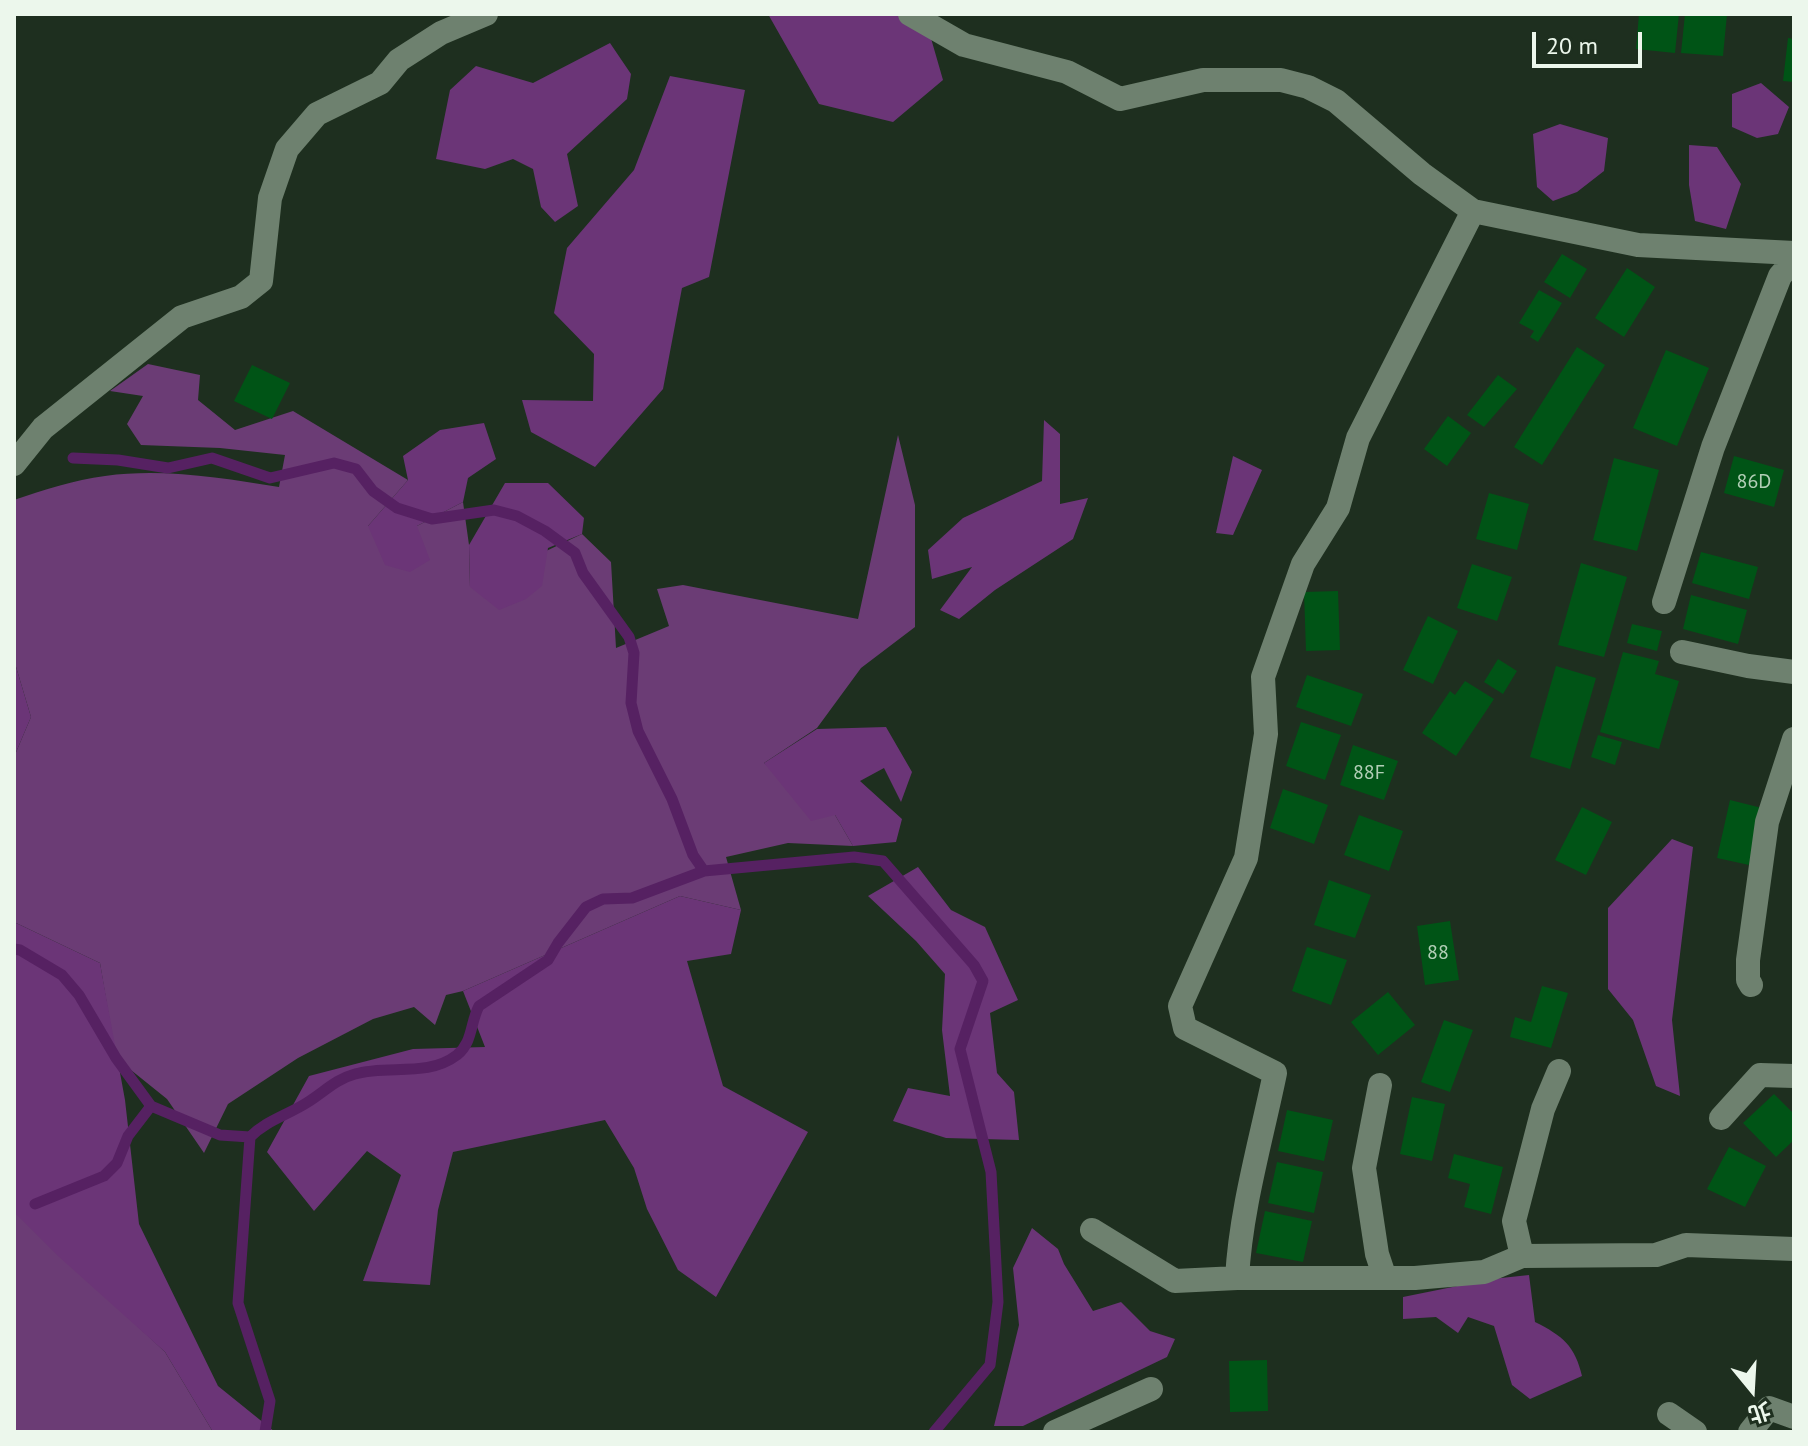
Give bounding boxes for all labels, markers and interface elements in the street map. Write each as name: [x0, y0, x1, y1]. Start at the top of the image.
scale bar: [1536, 16, 1646, 66]
text: 20 m: [1546, 30, 1598, 61]
house number: 86D: [1737, 470, 1771, 494]
house number: 88F: [1353, 761, 1385, 785]
house number: 88: [1427, 941, 1449, 965]
north arrow: [1712, 1350, 1792, 1430]
text: 北: [1745, 1396, 1774, 1430]

